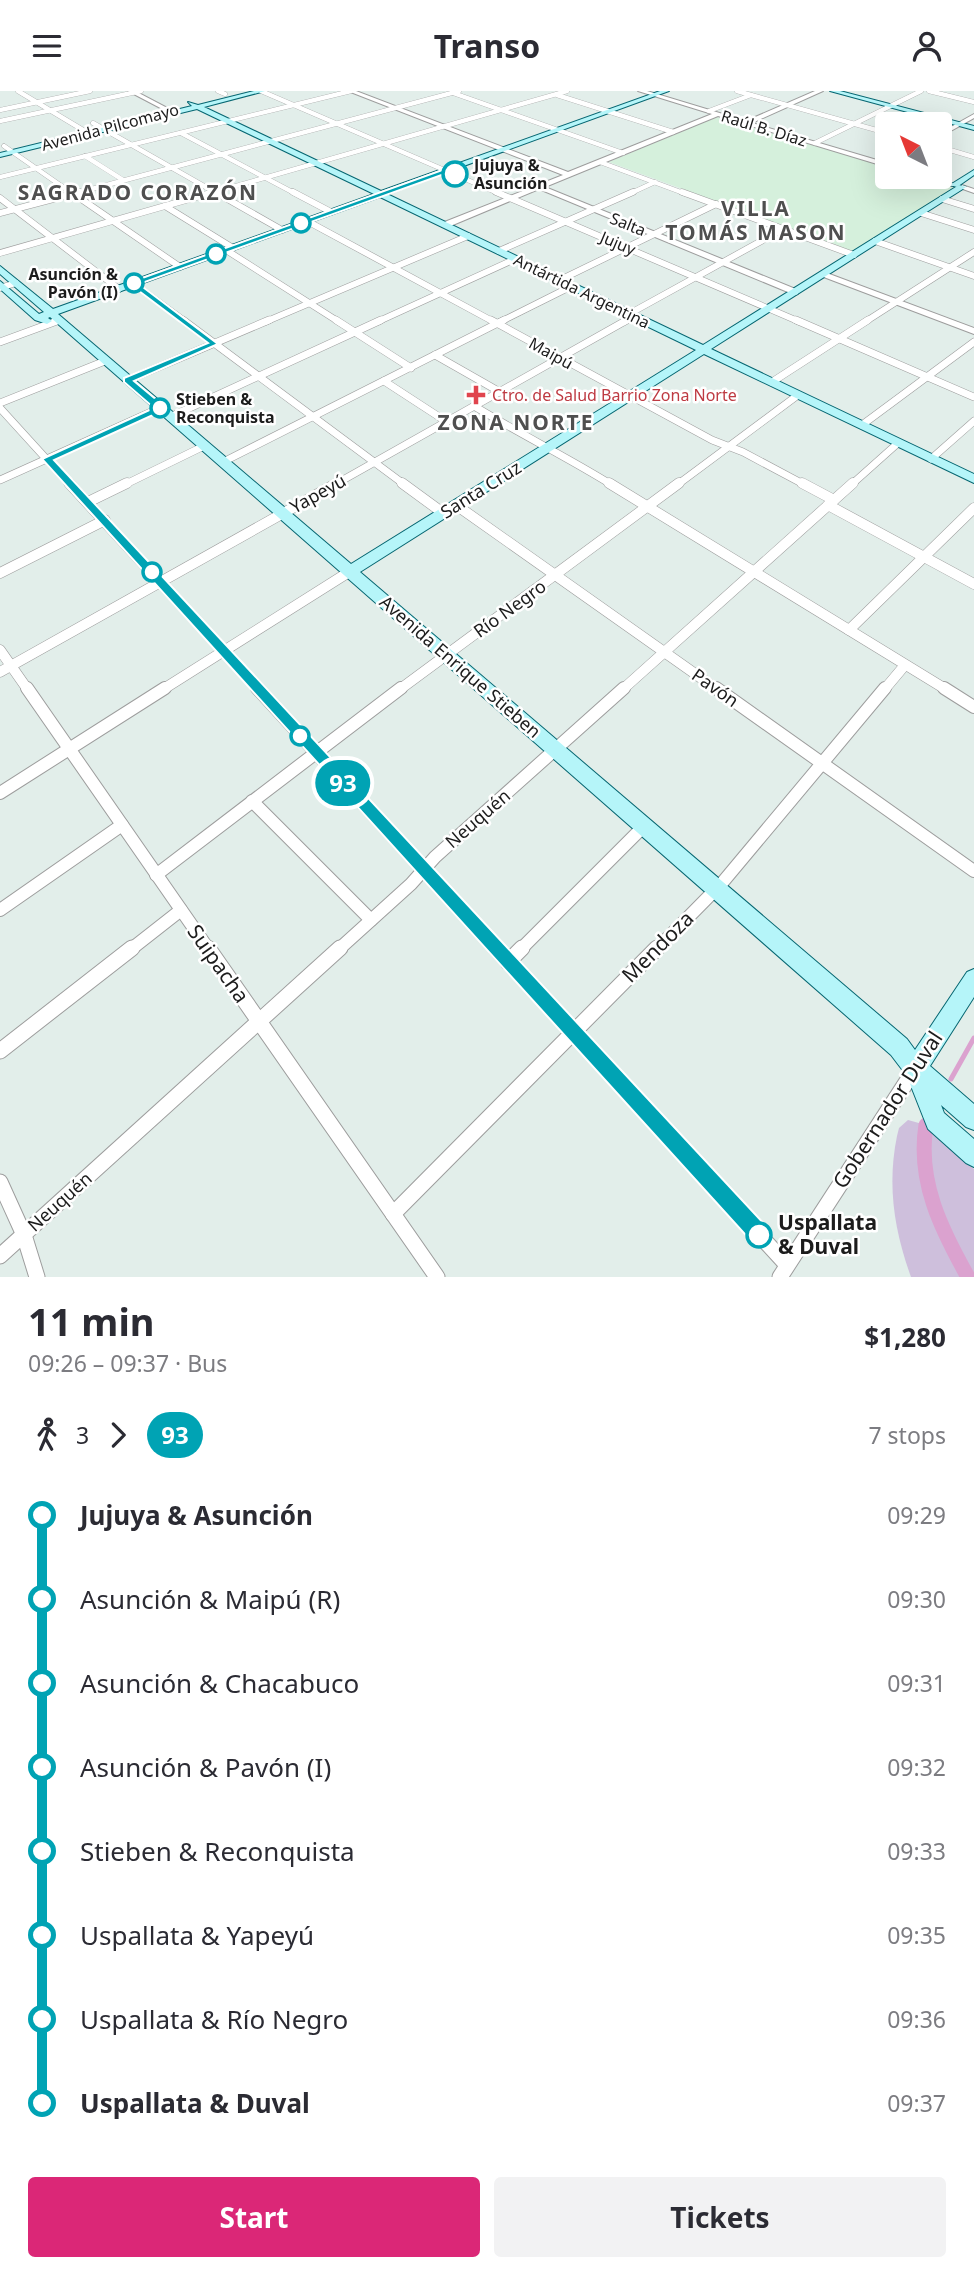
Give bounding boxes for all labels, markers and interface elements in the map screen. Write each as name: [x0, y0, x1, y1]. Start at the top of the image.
text: Transo: [434, 24, 540, 67]
icon: menu: [28, 27, 66, 65]
icon: person: [908, 27, 946, 65]
street label: Avenida Pilcomayo: [39, 98, 181, 156]
street label: Raúl B. Díaz: [719, 105, 809, 151]
north arrow: [875, 112, 952, 189]
map controls: [875, 112, 952, 189]
place label: Jujuya & Asunción: [472, 154, 547, 194]
marker: Jujuya & Asunción: [442, 161, 468, 187]
district label: SAGRADO CORAZÓN: [18, 178, 258, 206]
district label: VILLA TOMÁS MASON: [665, 194, 847, 246]
street label: Salta: [607, 207, 649, 241]
unlabelled marker: [291, 213, 311, 233]
street label: Jujuy: [595, 225, 640, 261]
unlabelled marker: [206, 244, 226, 264]
street label: Antártida Argentina: [510, 249, 654, 333]
place label: Asunción & Pavón (I): [28, 263, 118, 303]
marker: Asunción & Pavón (I): [124, 273, 144, 293]
street label: Maipú: [525, 332, 577, 374]
place label: Ctro. de Salud Barrio Zona Norte: [492, 384, 737, 406]
marker: Ctro. de Salud Barrio Zona Norte: [466, 385, 486, 405]
place label: Stieben & Reconquista: [176, 388, 275, 428]
marker: Stieben & Reconquista: [150, 398, 170, 418]
district label: ZONA NORTE: [438, 408, 594, 436]
street label: Santa Cruz: [436, 455, 525, 523]
street label: Yapeyú: [285, 468, 350, 518]
unlabelled marker: [142, 562, 162, 582]
street label: Río Negro: [468, 574, 551, 643]
street label: Avenida Enrique Stieben: [375, 590, 546, 743]
street label: Pavón: [687, 662, 744, 712]
unlabelled marker: [290, 726, 310, 746]
line badge: 93: [312, 760, 374, 806]
text: 93: [329, 766, 357, 799]
street label: Neuquén: [440, 783, 515, 853]
street label: Mendoza: [615, 904, 699, 988]
street label: Suipacha: [182, 919, 256, 1008]
street label: Gobernador Duval: [826, 1025, 948, 1193]
street label: Neuquén: [22, 1166, 97, 1236]
place label: Uspallata & Duval: [778, 1208, 877, 1260]
marker: Uspallata & Duval: [746, 1222, 772, 1248]
text: 11 min: [28, 1295, 154, 1347]
text: $1,280: [864, 1319, 946, 1355]
text: 09:26 – 09:37 · Bus: [28, 1347, 227, 1379]
icon: walk: [28, 1416, 66, 1454]
icon: forward: [99, 1416, 137, 1454]
text: 93: [161, 1418, 189, 1451]
text: 3: [76, 1419, 89, 1451]
text: 7 stops: [868, 1419, 946, 1451]
text: Jujuya & Asunción: [80, 1497, 313, 1533]
text: 09:29: [887, 1499, 946, 1531]
text: Asunción & Maipú (R): [80, 1581, 340, 1617]
text: 09:30: [887, 1583, 946, 1615]
text: Asunción & Chacabuco: [80, 1665, 359, 1701]
text: 09:31: [887, 1667, 946, 1699]
text: Asunción & Pavón (I): [80, 1749, 331, 1785]
text: 09:32: [887, 1751, 946, 1783]
text: Stieben & Reconquista: [80, 1833, 355, 1869]
text: 09:33: [887, 1835, 946, 1867]
text: Uspallata & Yapeyú: [80, 1917, 314, 1953]
text: 09:35: [887, 1919, 946, 1951]
text: Uspallata & Río Negro: [80, 2001, 348, 2037]
text: 09:36: [887, 2003, 946, 2035]
text: Uspallata & Duval: [80, 2085, 310, 2121]
text: 09:37: [887, 2087, 946, 2119]
button: Start: [28, 2177, 480, 2257]
button: Tickets: [494, 2177, 946, 2257]

